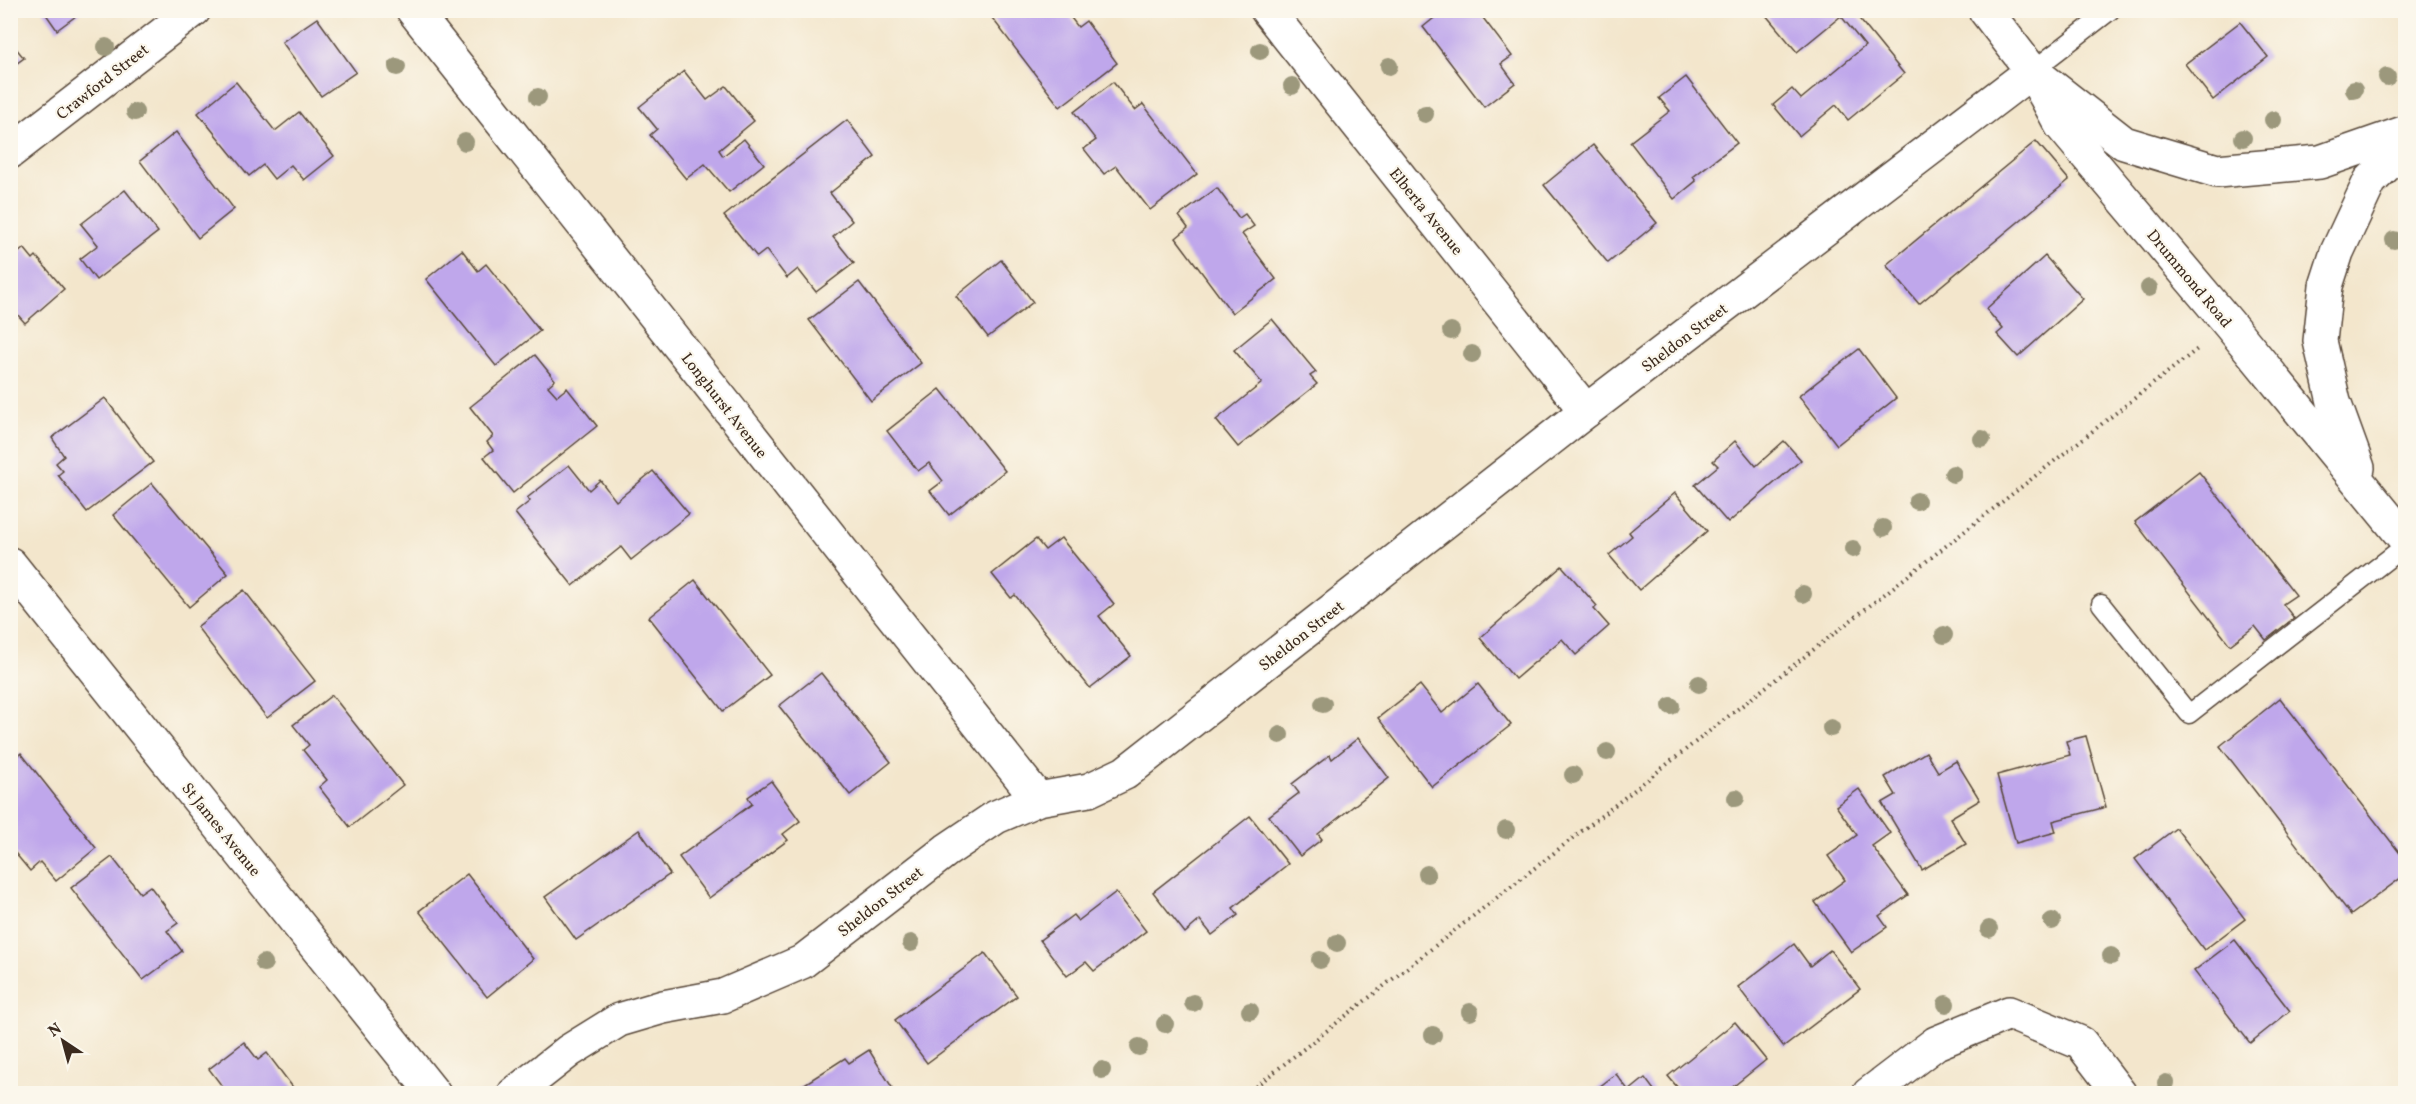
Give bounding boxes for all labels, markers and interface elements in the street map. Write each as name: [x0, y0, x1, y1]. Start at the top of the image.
street label: Crawford Street: [52, 39, 154, 126]
street label: Elberta Avenue: [1383, 164, 1468, 261]
street label: Drummond Road: [2141, 225, 2236, 333]
street label: Sheldon Street: [1637, 299, 1733, 378]
street label: Longhurst Avenue: [675, 349, 772, 464]
street label: Sheldon Street: [1255, 596, 1350, 677]
street label: St James Avenue: [176, 779, 265, 882]
street label: Sheldon Street: [834, 862, 929, 943]
north arrow: [33, 1011, 93, 1071]
text: N: [44, 1018, 67, 1043]

